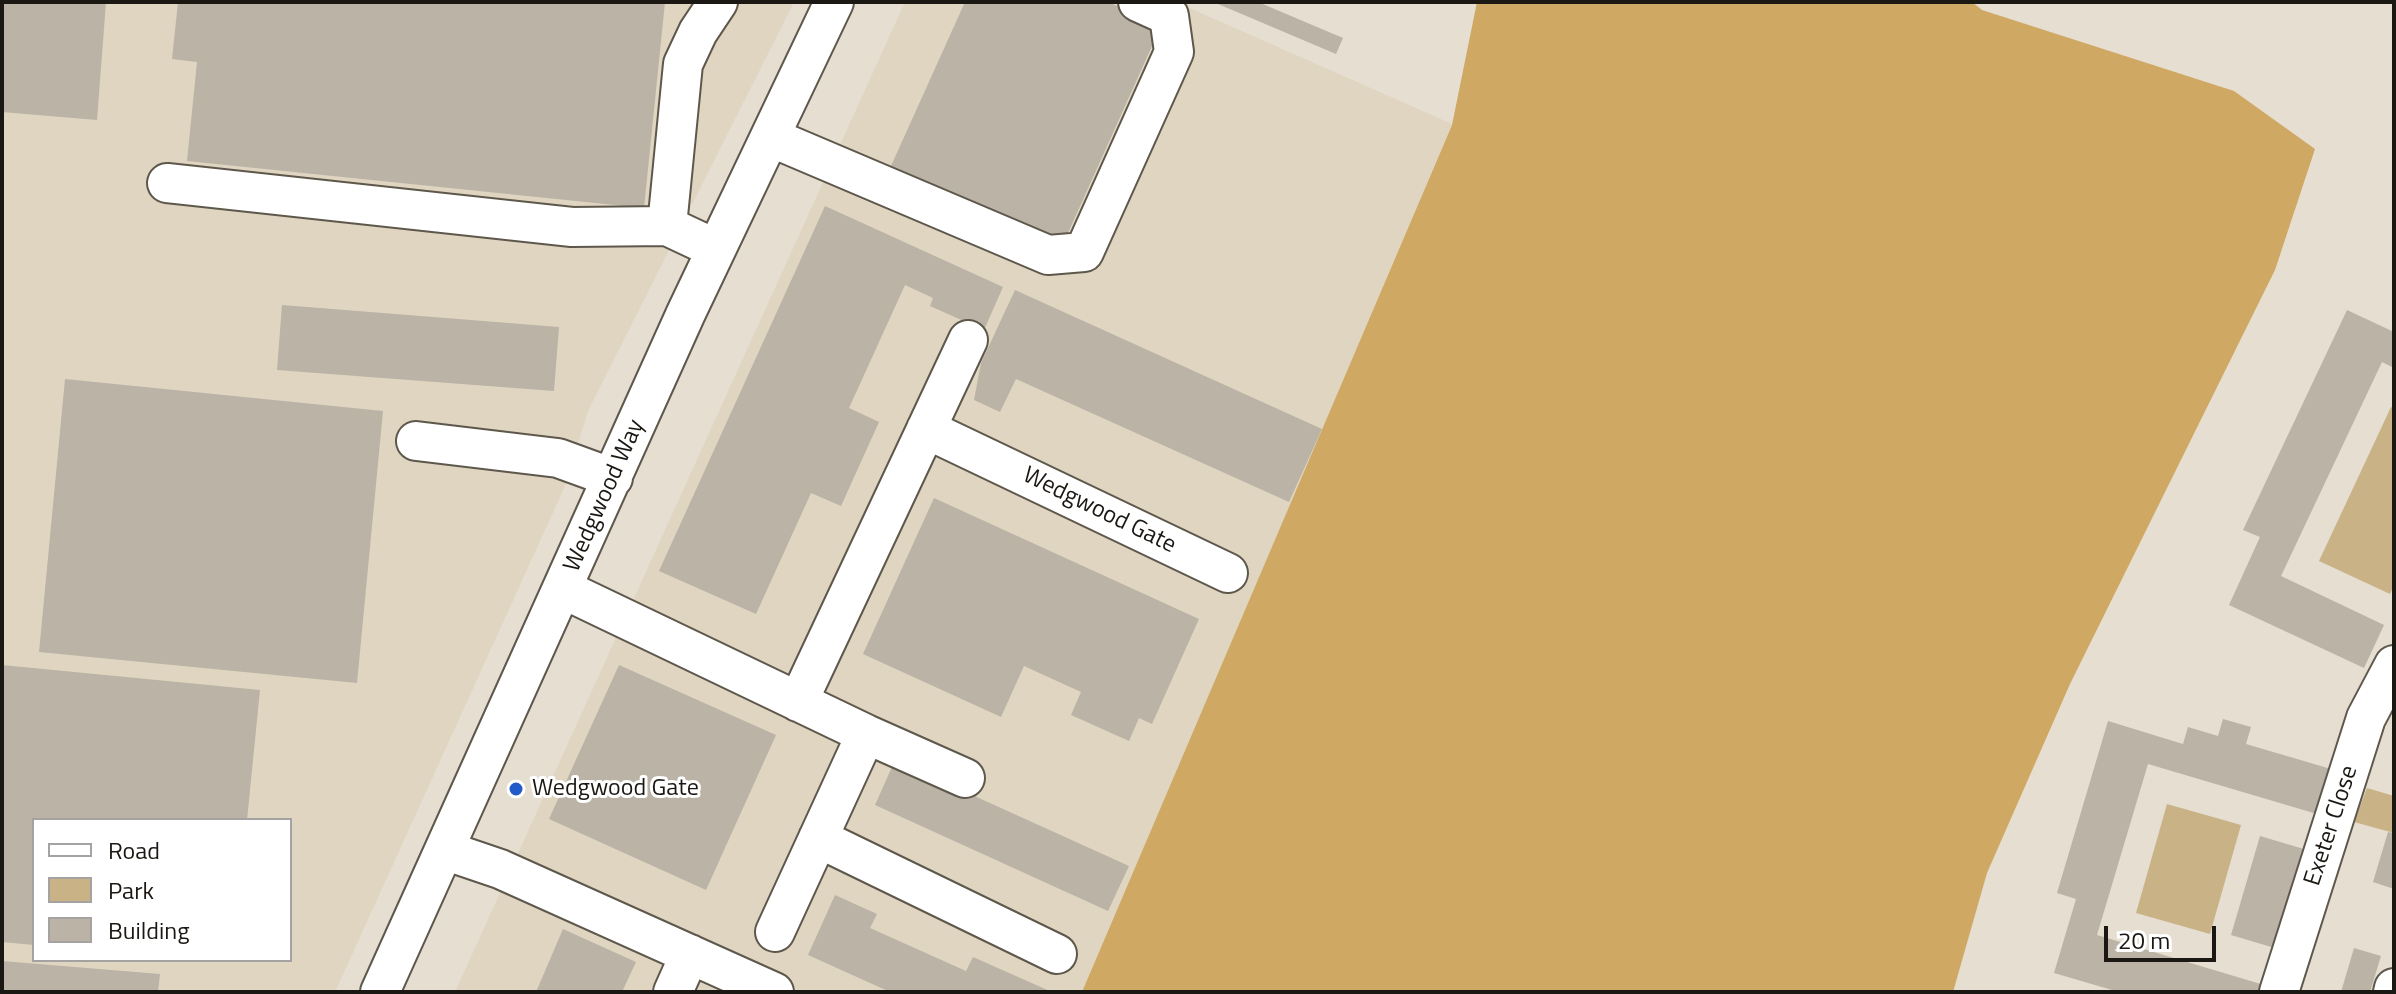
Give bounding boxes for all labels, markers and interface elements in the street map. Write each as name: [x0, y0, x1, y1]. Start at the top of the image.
street label: Wedgwood Way: [559, 415, 651, 577]
street label: Wedgwood Gate: [1018, 462, 1180, 560]
street label: Exeter Close: [2299, 762, 2365, 890]
place label: Wedgwood Gate: [532, 775, 699, 803]
marker: Wedgwood Gate: [507, 780, 525, 798]
legend: [32, 818, 292, 962]
text: Road: [108, 832, 160, 868]
text: Park: [108, 872, 154, 908]
scale bar: [2108, 910, 2220, 960]
text: Building: [108, 912, 190, 948]
text: 20 m: [2118, 922, 2170, 958]

